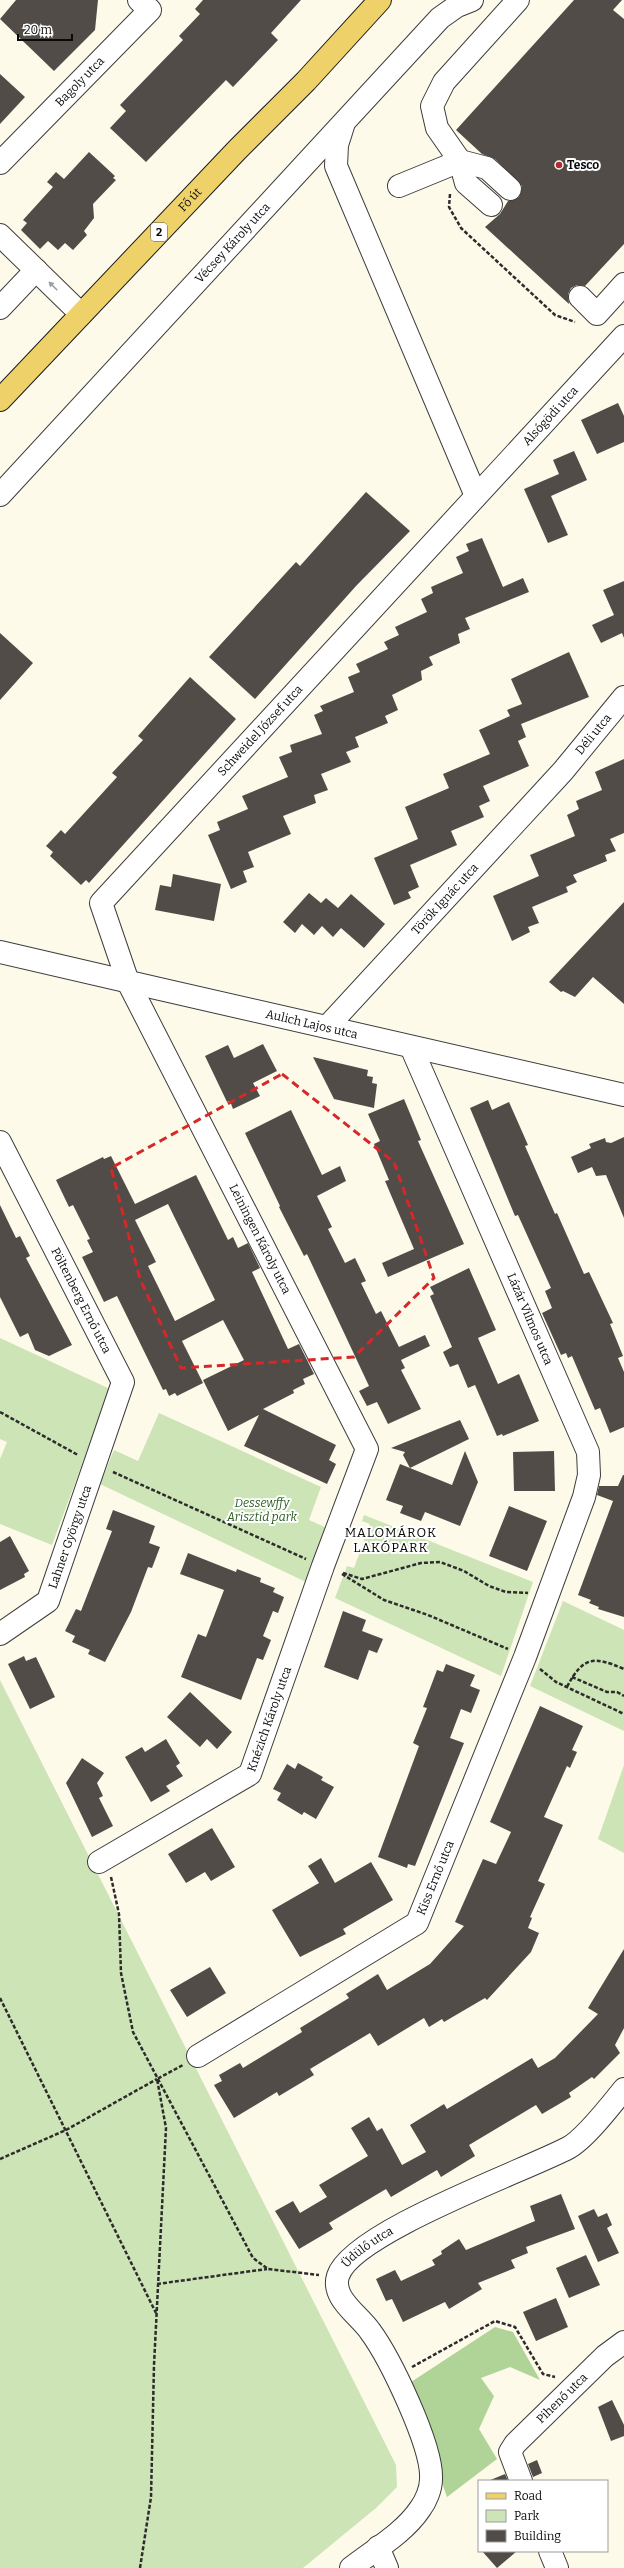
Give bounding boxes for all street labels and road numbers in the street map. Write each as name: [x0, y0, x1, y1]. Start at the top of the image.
street label: Bagoly utca: [53, 54, 107, 109]
street label: Fő út: [175, 185, 205, 214]
street label: Vécsey Károly utca: [192, 200, 273, 286]
road number: 2: [151, 223, 167, 241]
street label: Alsógödi utca: [520, 383, 581, 448]
street label: Schweidel József utca: [215, 682, 306, 779]
street label: Déli utca: [573, 711, 615, 757]
street label: Török Ignác utca: [409, 860, 482, 938]
street label: Aulich Lajos utca: [264, 1007, 360, 1042]
street label: Leiningen Károly utca: [226, 1182, 294, 1297]
street label: Pöltenberg Ernő utca: [48, 1245, 114, 1356]
street label: Lázár Vilmos utca: [504, 1271, 556, 1367]
street label: Lahner György utca: [46, 1483, 94, 1591]
street label: Knézich Károly utca: [244, 1664, 294, 1773]
street label: Kiss Ernő utca: [414, 1838, 457, 1917]
street label: Üdülő utca: [338, 2223, 396, 2270]
street label: Pihenő utca: [533, 2370, 591, 2426]

